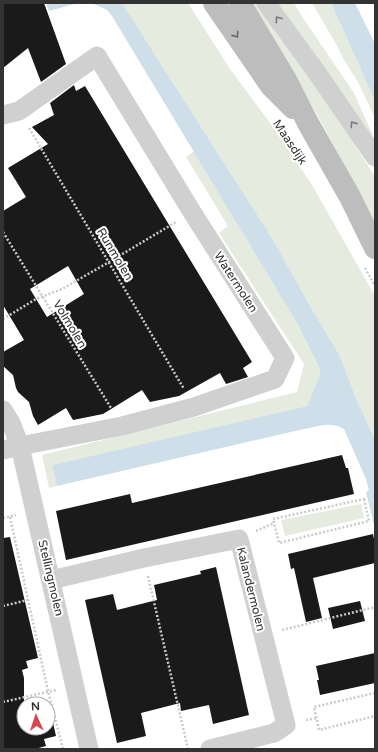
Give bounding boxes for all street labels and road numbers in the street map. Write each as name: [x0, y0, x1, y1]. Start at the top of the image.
street label: Maasdijk: [270, 117, 310, 167]
street label: Runmolen: [94, 225, 136, 283]
street label: Watermolen: [211, 249, 261, 315]
street label: Volmolen: [50, 298, 90, 350]
street label: Stellingmolen: [35, 539, 67, 617]
street label: Kalandermolen: [234, 545, 268, 633]

